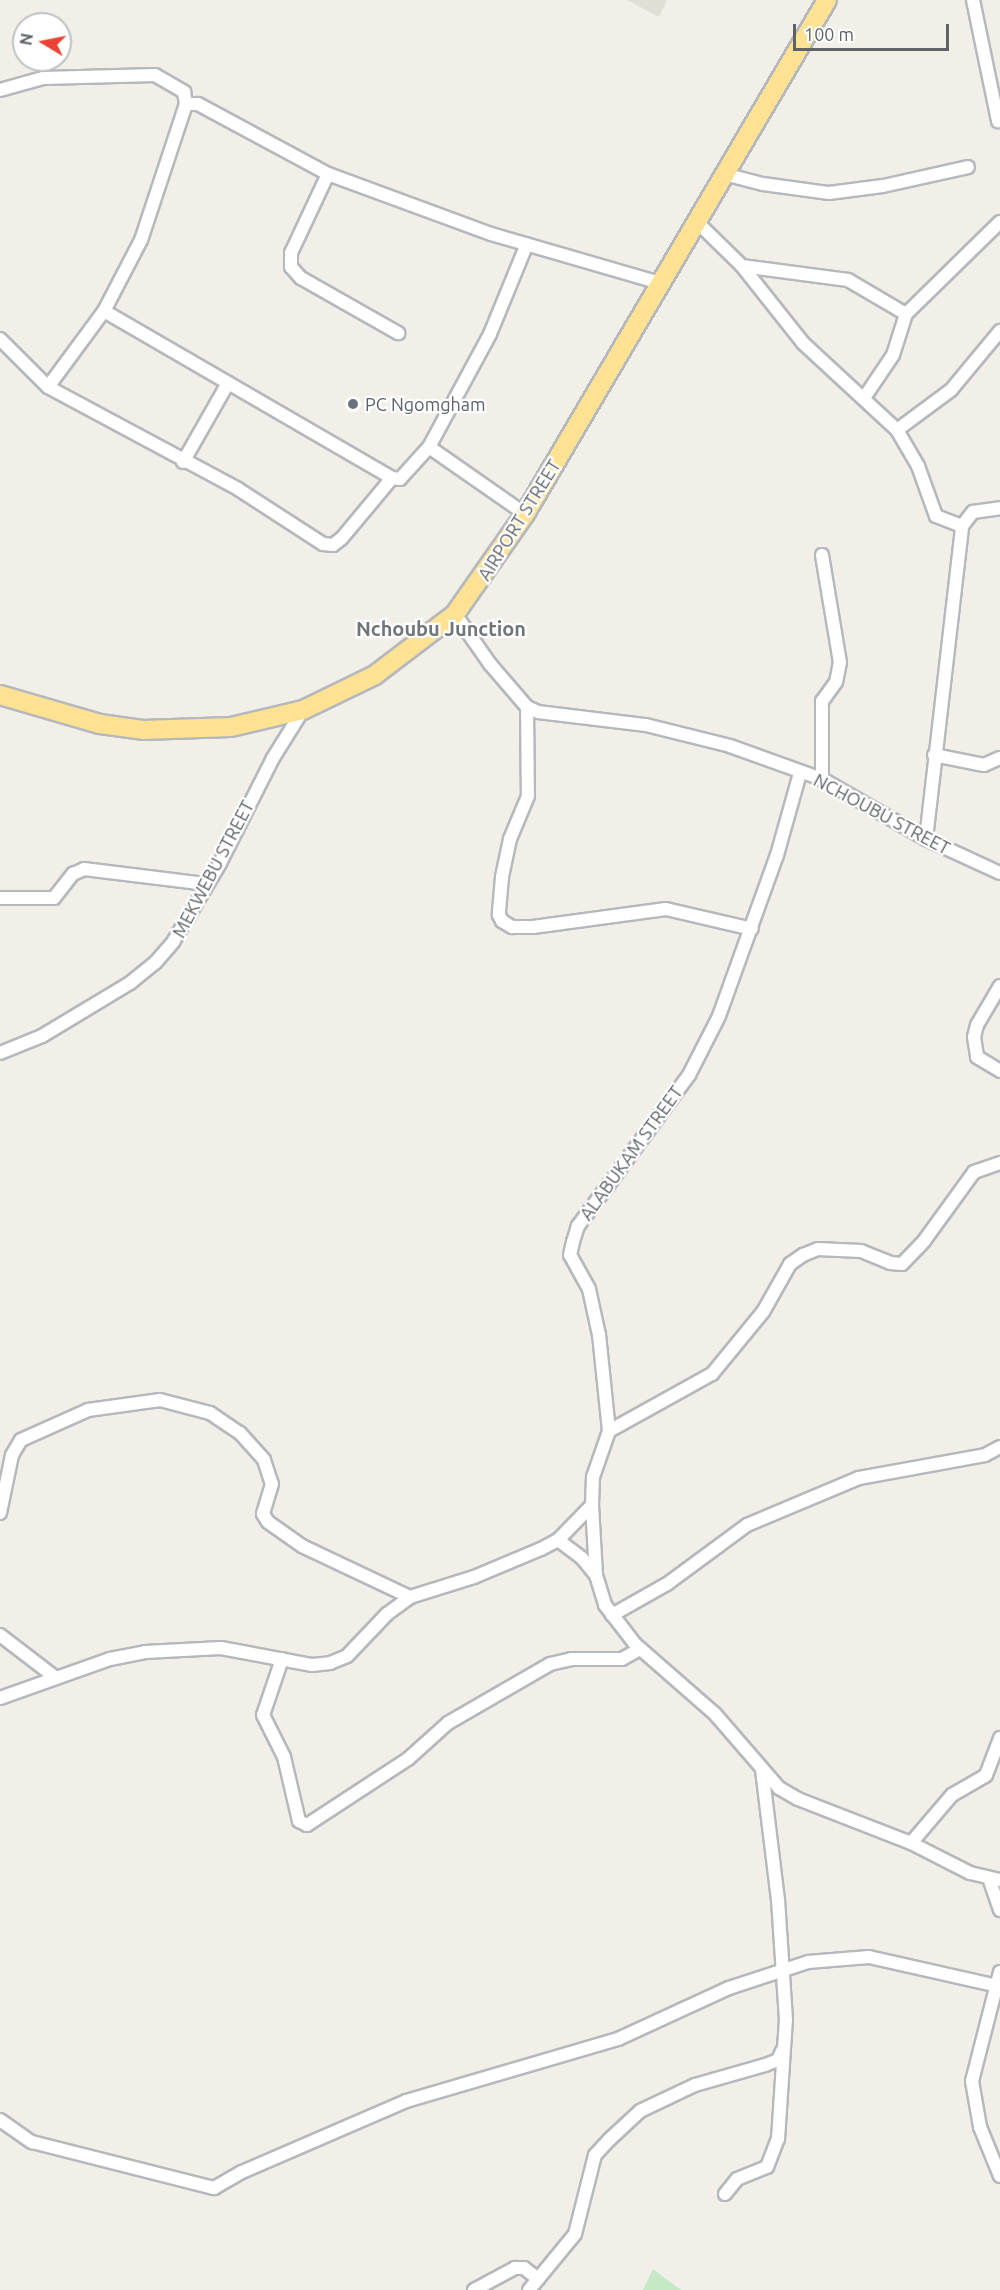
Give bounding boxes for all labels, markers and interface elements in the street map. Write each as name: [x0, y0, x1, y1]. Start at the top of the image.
north arrow: [12, 12, 72, 72]
scale bar: [796, 12, 952, 50]
text: 100 m: [804, 24, 854, 44]
text: N: [16, 32, 36, 47]
place label: PC Ngomgham: [365, 393, 486, 415]
marker: PC Ngomgham: [346, 397, 360, 411]
street label: AIRPORT STREET: [473, 456, 565, 584]
district label: Nchoubu Junction: [356, 616, 526, 640]
street label: NCHOUBU STREET: [810, 769, 954, 859]
street label: MEKWEBU STREET: [168, 797, 258, 941]
street label: ALABUKAM STREET: [575, 1082, 687, 1224]

